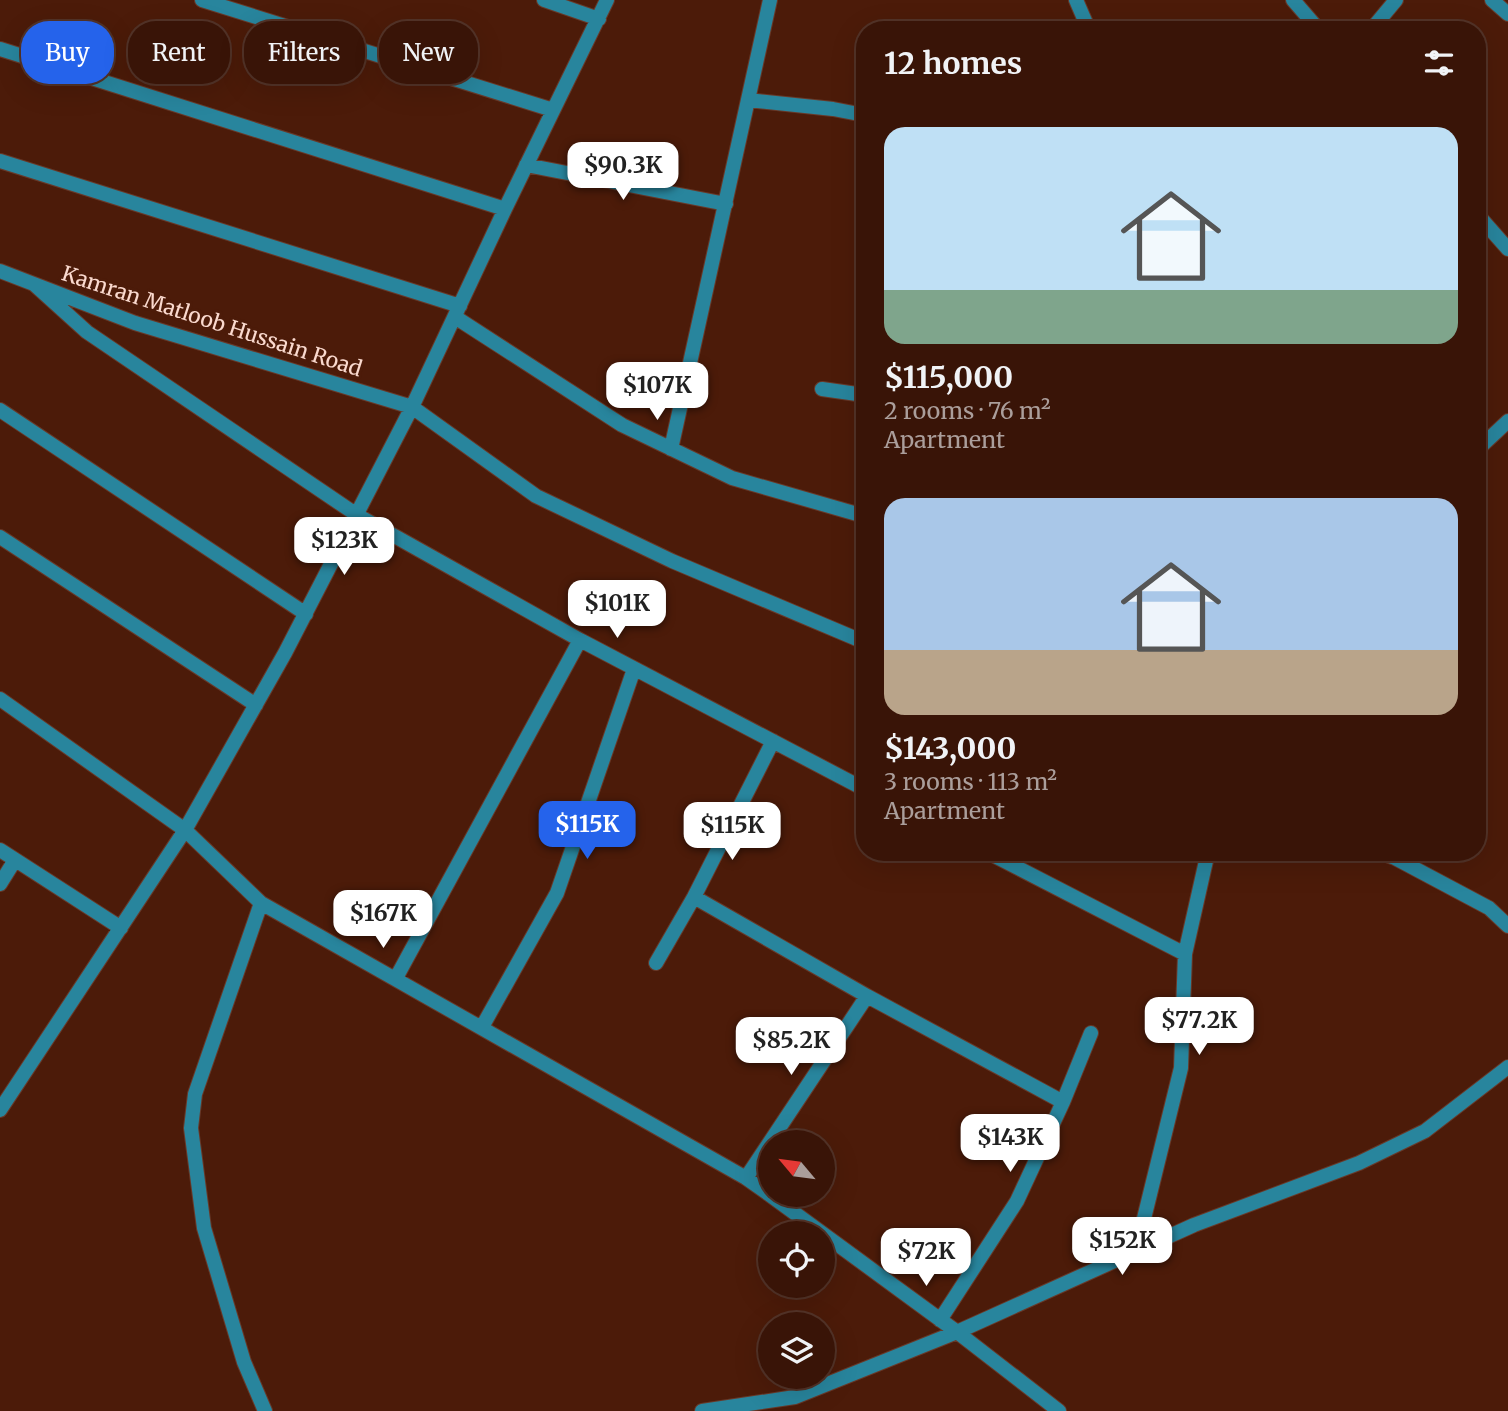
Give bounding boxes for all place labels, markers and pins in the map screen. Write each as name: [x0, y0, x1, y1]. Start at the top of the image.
pin: $90.3K: [566, 142, 680, 202]
pin: $107K: [608, 362, 706, 422]
pin: $123K: [295, 518, 393, 577]
pin: $101K: [568, 580, 666, 640]
pin: $115K: [538, 802, 636, 861]
pin: $115K: [683, 802, 781, 862]
pin: $167K: [334, 890, 432, 950]
pin: $77.2K: [1142, 998, 1256, 1057]
pin: $85.2K: [734, 1018, 848, 1077]
pin: $143K: [961, 1114, 1059, 1174]
pin: $152K: [1073, 1218, 1171, 1277]
pin: $72K: [885, 1228, 967, 1288]

